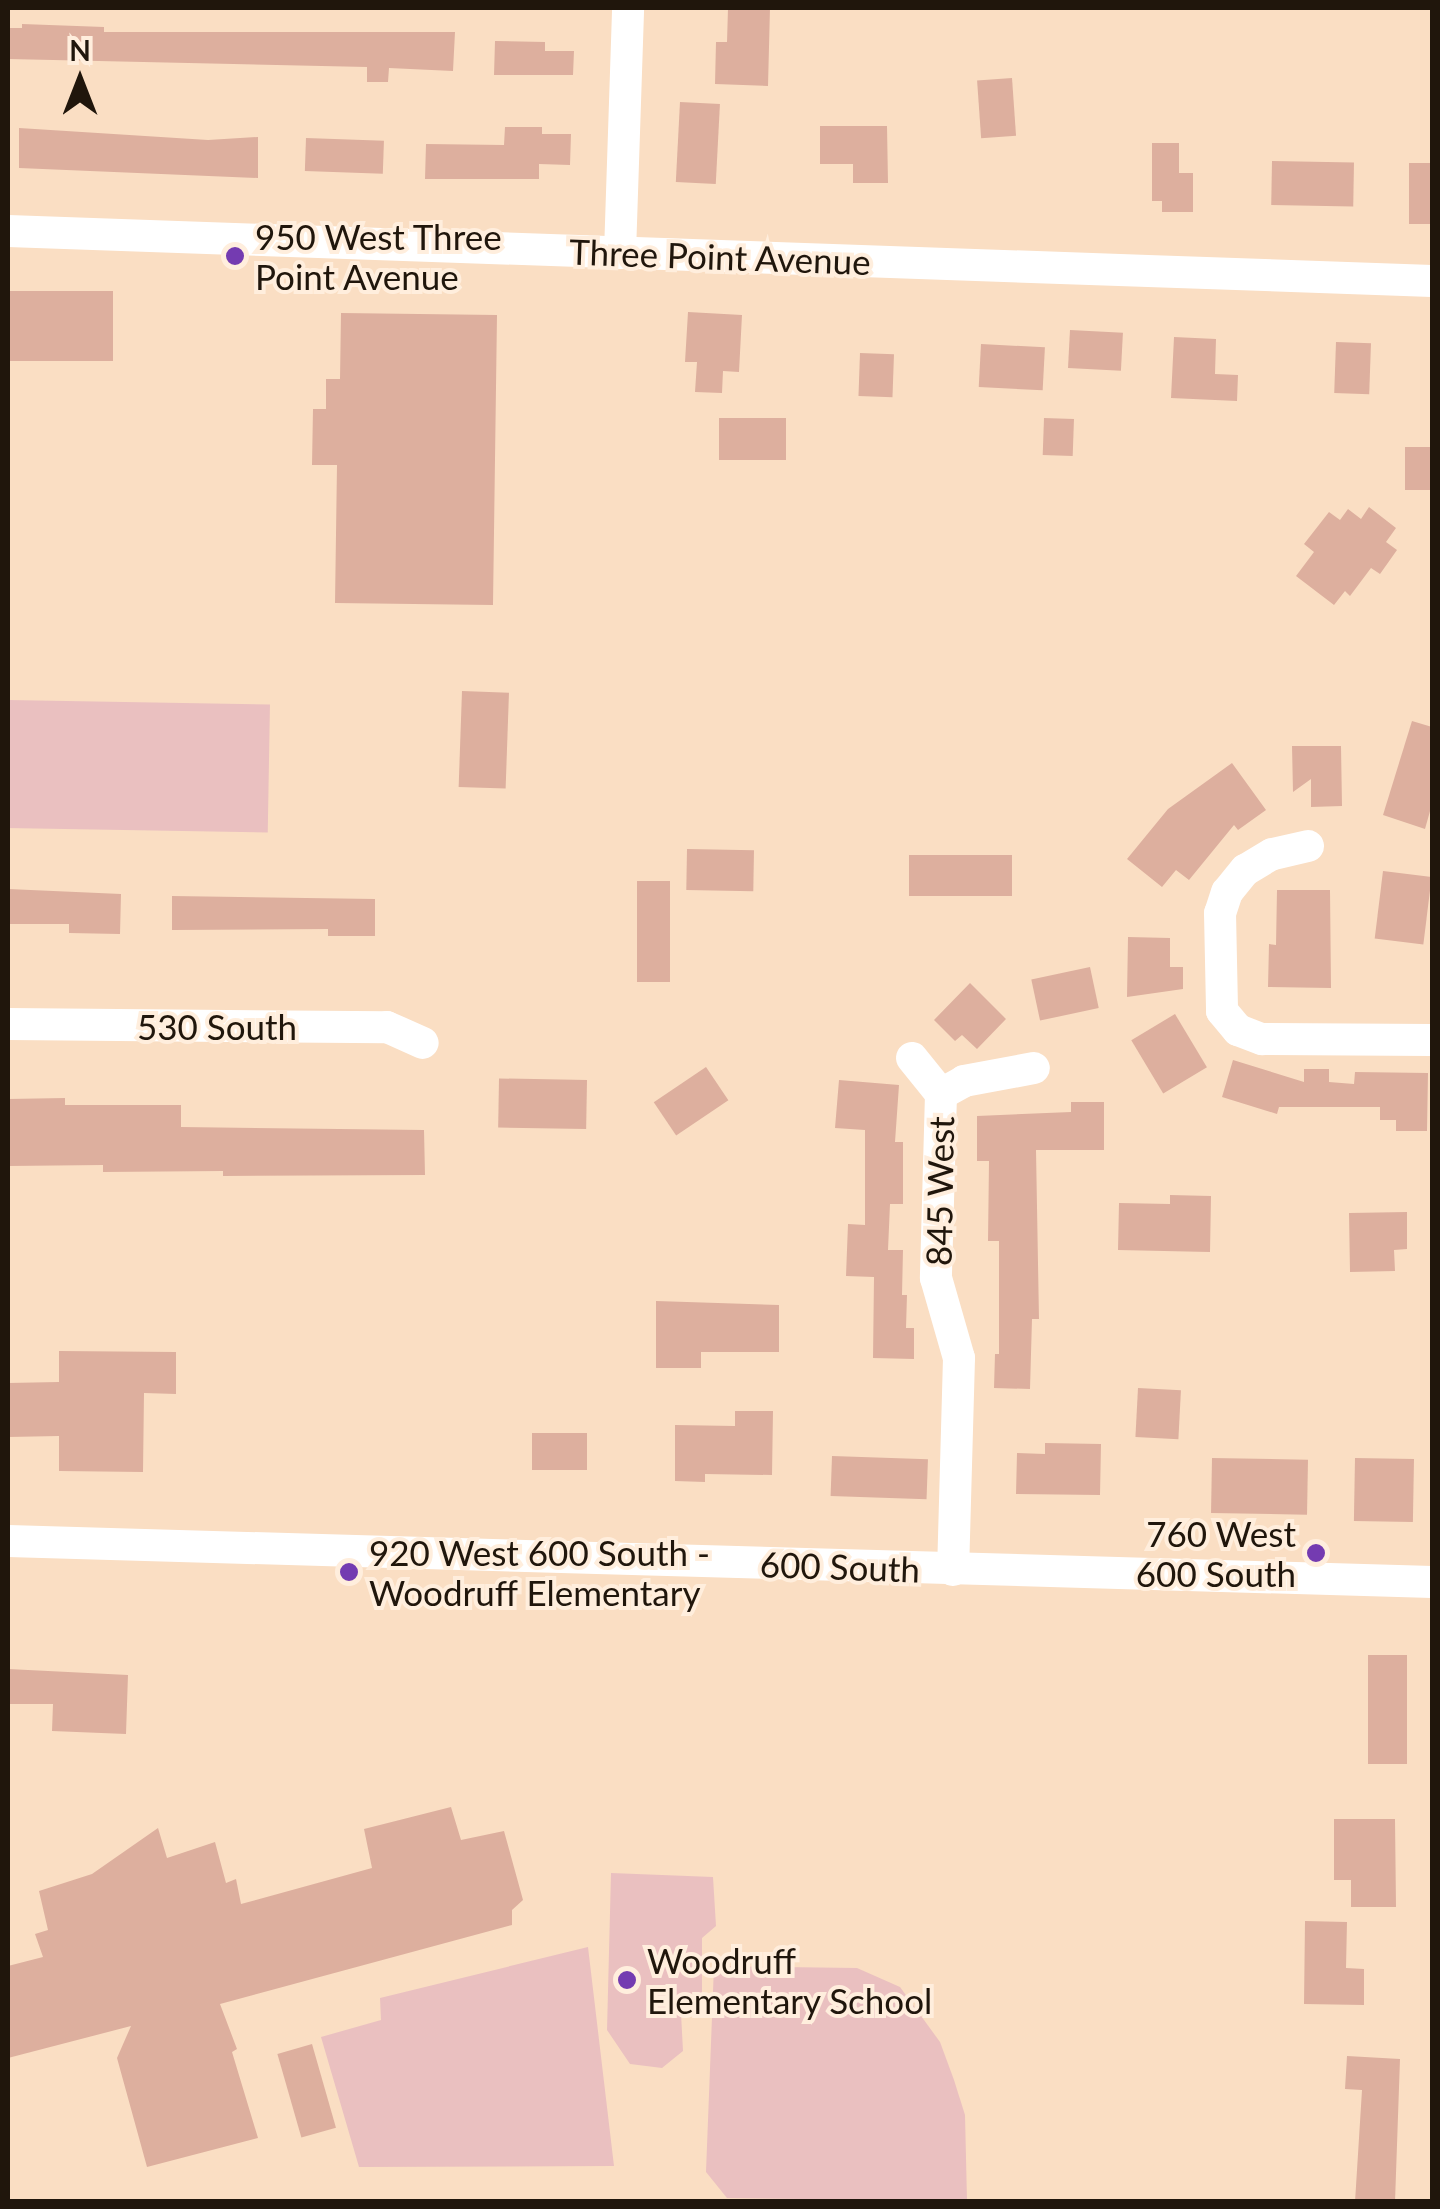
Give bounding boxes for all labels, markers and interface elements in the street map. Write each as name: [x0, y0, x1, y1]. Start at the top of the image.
north arrow: [30, 30, 130, 130]
text: N: [69, 33, 91, 67]
place label: 950 West Three Point Avenue: [255, 215, 503, 297]
street label: Three Point Avenue: [568, 230, 872, 282]
marker: 950 West Three Point Avenue: [224, 245, 246, 267]
street label: 530 South: [137, 1005, 297, 1047]
street label: 845 West: [917, 1115, 961, 1267]
place label: 760 West 600 South: [1136, 1512, 1296, 1594]
place label: 920 West 600 South - Woodruff Elementary: [369, 1531, 710, 1613]
street label: 600 South: [759, 1542, 921, 1590]
marker: 760 West 600 South: [1305, 1542, 1327, 1564]
marker: 920 West 600 South - Woodruff Elementary: [338, 1561, 360, 1583]
place label: Woodruff Elementary School: [647, 1939, 933, 2021]
marker: Woodruff Elementary School: [616, 1969, 638, 1991]

